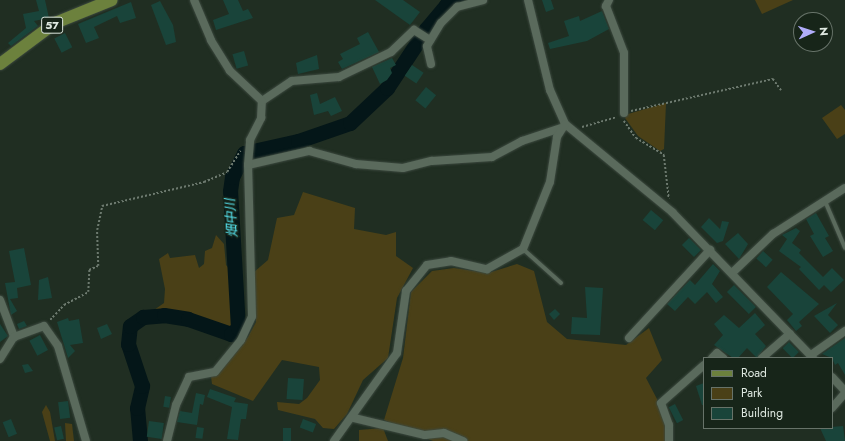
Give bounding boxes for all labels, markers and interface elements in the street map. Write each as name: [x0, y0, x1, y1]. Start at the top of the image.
north arrow: [793, 12, 833, 52]
road number: 57: [41, 16, 63, 34]
text: N: [816, 27, 832, 36]
water label: 畑中川: [223, 198, 241, 238]
legend: [703, 357, 833, 429]
text: Road: [741, 364, 767, 382]
text: Park: [741, 384, 762, 402]
text: Building: [741, 404, 783, 422]

